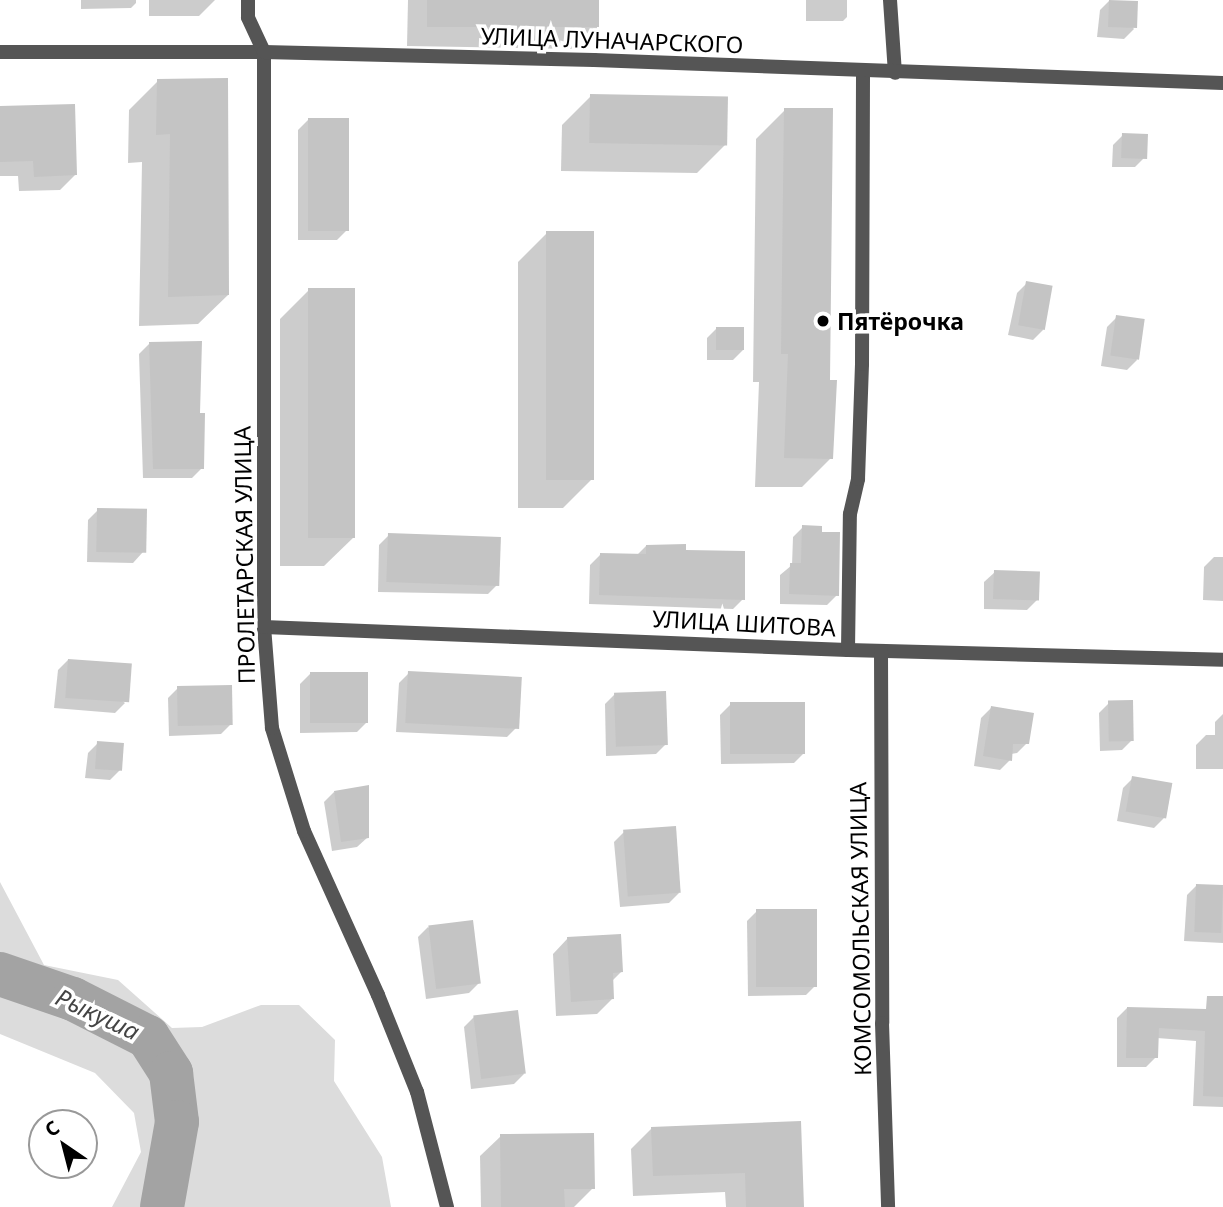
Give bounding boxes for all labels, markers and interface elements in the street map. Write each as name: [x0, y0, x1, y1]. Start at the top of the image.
street label: УЛИЦА ЛУНАЧАРСКОГО: [480, 22, 744, 58]
place label: Пятёрочка: [837, 307, 964, 335]
marker: Пятёрочка: [815, 313, 831, 329]
street label: ПРОЛЕТАРСКАЯ УЛИЦА: [228, 426, 260, 684]
street label: УЛИЦА ШИТОВА: [651, 604, 837, 642]
street label: КОМСОМОЛЬСКАЯ УЛИЦА: [844, 782, 876, 1076]
water label: Рыкуша: [52, 982, 144, 1046]
north arrow: [28, 1109, 98, 1179]
text: С: [40, 1114, 65, 1143]

